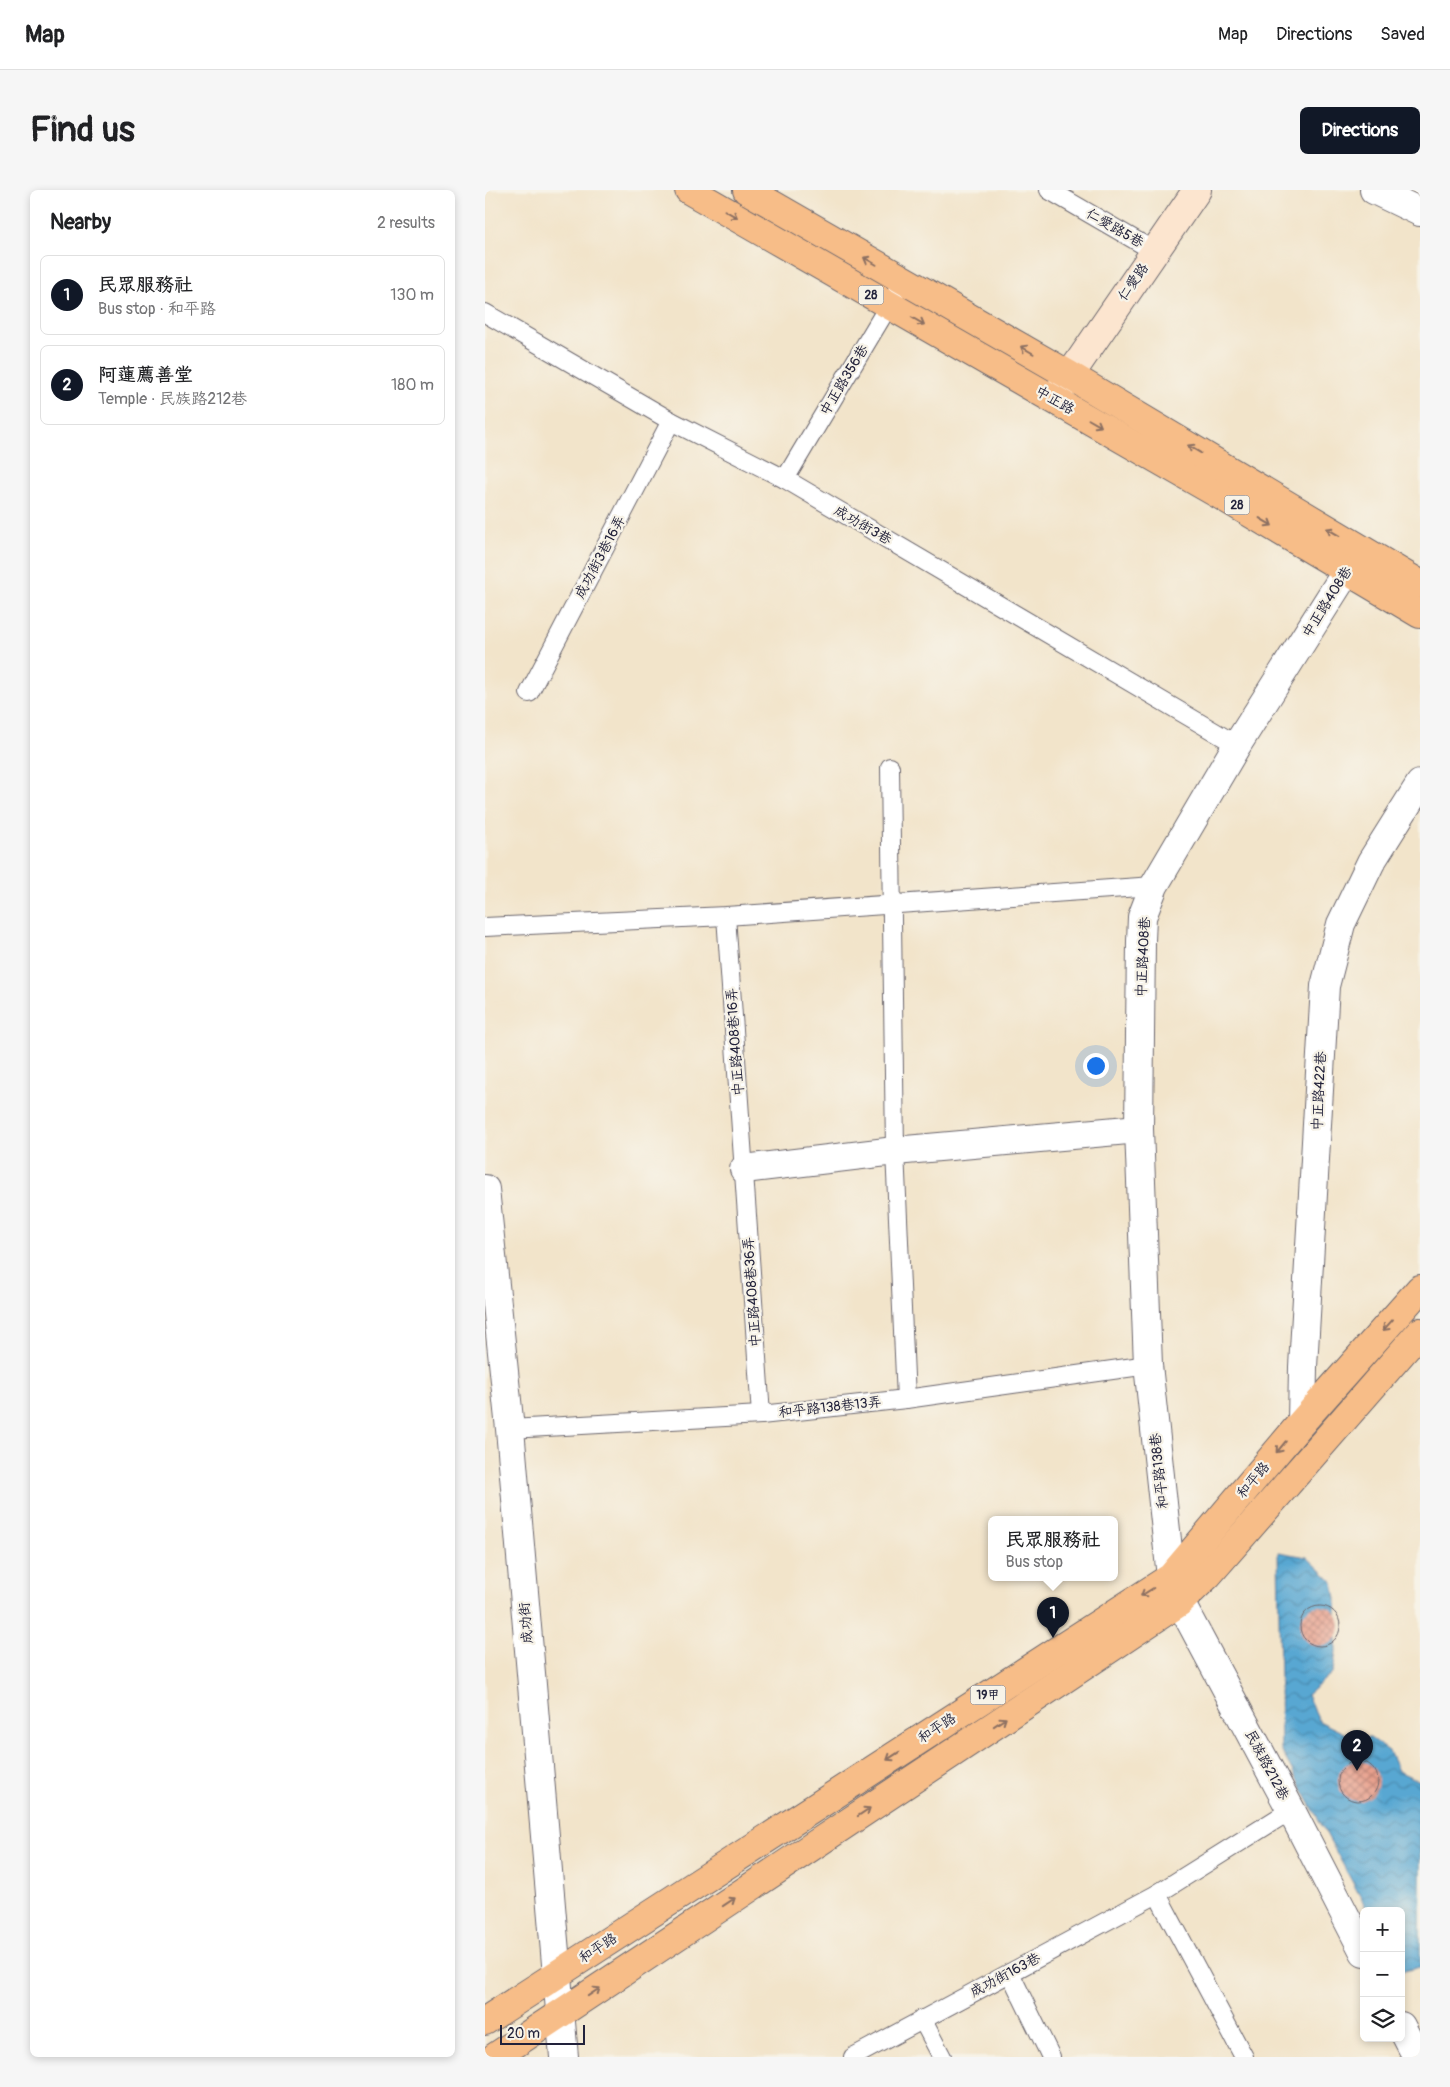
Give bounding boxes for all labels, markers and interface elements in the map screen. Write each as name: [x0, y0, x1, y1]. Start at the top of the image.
text: Map: [25, 20, 65, 49]
text: Map: [1218, 23, 1248, 46]
text: Directions: [1276, 23, 1352, 46]
text: Saved: [1380, 23, 1425, 46]
button: Directions: [1300, 107, 1420, 154]
text: Find us: [30, 108, 135, 152]
street label: 仁愛路5巷: [1083, 205, 1148, 252]
text: Nearby: [50, 209, 111, 236]
one-way arrow: [724, 210, 738, 220]
text: 2 results: [377, 213, 435, 233]
one-way arrow: [863, 256, 878, 266]
street label: 仁愛路: [1114, 260, 1152, 304]
text: 民眾服務社: [98, 273, 193, 297]
text: 1: [64, 285, 70, 305]
text: 130 m: [390, 285, 434, 305]
road number: 28: [859, 286, 883, 304]
text: Bus stop · 和平路: [98, 299, 216, 319]
one-way arrow: [910, 317, 924, 327]
street label: 中正路356巷: [816, 341, 872, 418]
one-way arrow: [1020, 345, 1034, 355]
text: 阿蓮薦善堂: [98, 363, 193, 387]
text: 2: [63, 375, 71, 395]
text: 180 m: [391, 375, 434, 395]
street label: 中正路: [1033, 382, 1077, 418]
text: Temple · 民族路212巷: [98, 389, 247, 409]
one-way arrow: [1088, 419, 1102, 429]
one-way arrow: [1187, 443, 1201, 453]
road number: 28: [1225, 496, 1249, 514]
street label: 成功街3巷: [831, 502, 896, 549]
street label: 成功街3巷16弄: [571, 513, 629, 601]
one-way arrow: [1259, 518, 1273, 528]
one-way arrow: [1326, 527, 1341, 537]
street label: 中正路408巷: [1298, 562, 1356, 641]
street label: 中正路408巷: [1132, 915, 1154, 998]
street label: 中正路408巷16弄: [723, 987, 747, 1097]
street label: 中正路422巷: [1308, 1050, 1330, 1131]
your location: [1083, 1053, 1109, 1079]
street label: 中正路408巷36弄: [740, 1236, 764, 1348]
one-way arrow: [1382, 1319, 1393, 1332]
street label: 和平路138巷13弄: [778, 1393, 882, 1421]
street label: 和平路138巷: [1146, 1431, 1171, 1510]
one-way arrow: [1275, 1441, 1286, 1454]
street label: 和平路: [1233, 1458, 1273, 1502]
popup: [988, 1516, 1118, 1581]
text: 民眾服務社: [1005, 1528, 1101, 1552]
text: Bus stop: [1005, 1552, 1063, 1572]
one-way arrow: [1141, 1587, 1155, 1597]
pin: 1: [1037, 1597, 1069, 1638]
street label: 成功街: [516, 1601, 536, 1645]
road number: 19甲: [971, 1686, 1005, 1704]
street label: 和平路: [915, 1709, 959, 1747]
one-way arrow: [992, 1716, 1006, 1726]
street label: 民族路212巷: [1241, 1727, 1293, 1804]
pin: 2: [1341, 1730, 1373, 1771]
one-way arrow: [887, 1751, 901, 1761]
one-way arrow: [857, 1806, 871, 1816]
one-way arrow: [722, 1897, 736, 1907]
map controls: [1360, 1907, 1405, 2042]
button: +: [1360, 1907, 1405, 1952]
street label: 和平路: [576, 1929, 620, 1967]
street label: 成功街163巷: [967, 1949, 1044, 2001]
button: −: [1360, 1952, 1405, 1997]
one-way arrow: [587, 1987, 601, 1997]
button: layers: [1360, 1997, 1405, 2042]
scale bar: [500, 2022, 585, 2045]
text: 20 m: [507, 2025, 540, 2042]

